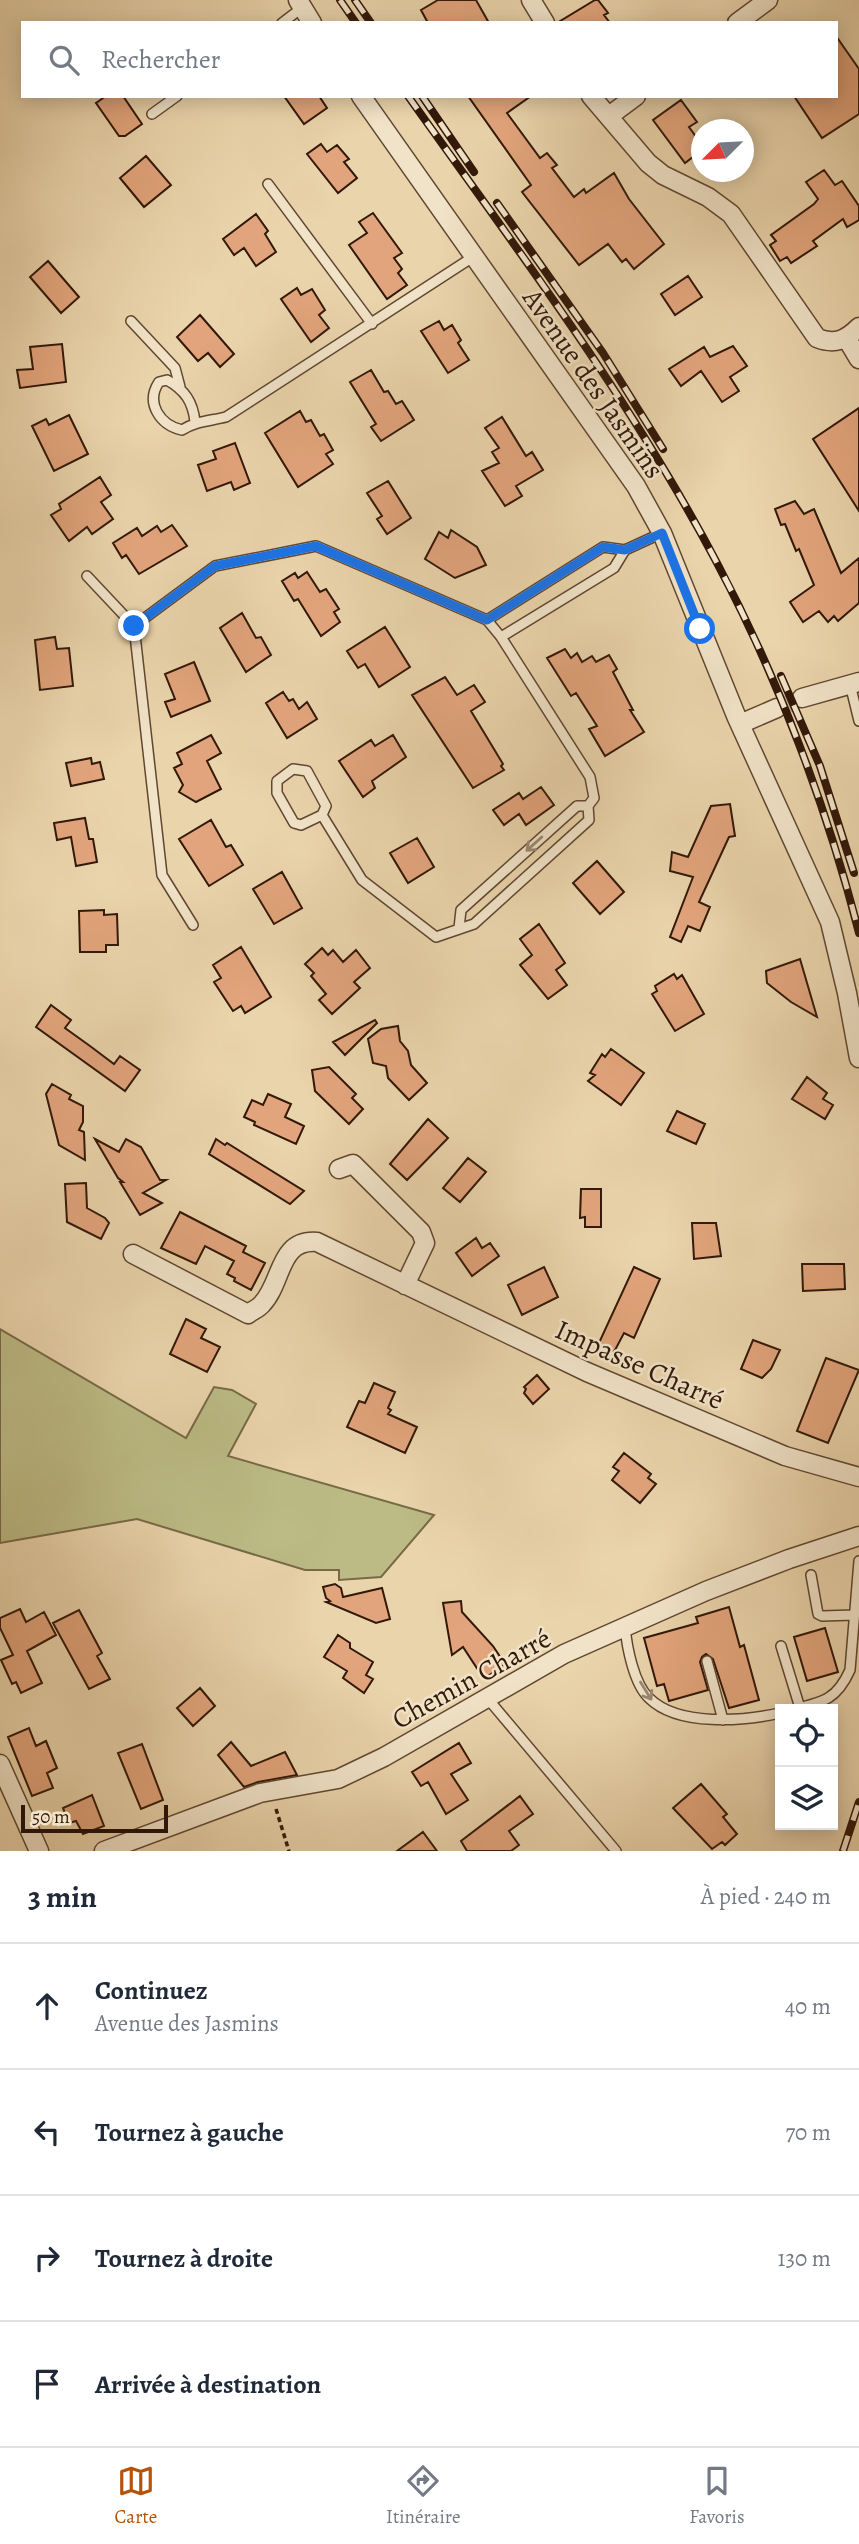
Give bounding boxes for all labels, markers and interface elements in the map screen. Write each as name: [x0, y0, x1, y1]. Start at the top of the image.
search box: [21, 21, 838, 98]
icon: search: [45, 41, 83, 79]
text: Rechercher: [101, 42, 221, 77]
north arrow: [691, 119, 754, 182]
street label: Avenue des Jasmins: [513, 280, 673, 486]
route end: [118, 610, 149, 641]
route start: [684, 613, 715, 644]
one-way arrow: [526, 836, 544, 852]
street label: Impasse Charré: [549, 1311, 730, 1419]
street label: Chemin Charré: [385, 1620, 558, 1738]
one-way arrow: [638, 1681, 653, 1700]
map controls: [775, 1704, 838, 1830]
button: locate: [775, 1704, 838, 1767]
button: layers: [775, 1767, 838, 1830]
scale bar: [21, 1802, 168, 1834]
text: 50 m: [32, 1804, 70, 1830]
text: 3 min: [28, 1877, 97, 1917]
text: À pied · 240 m: [701, 1881, 831, 1912]
text: Continuez: [95, 1973, 208, 2008]
icon: ahead: [28, 1987, 66, 2025]
text: 40 m: [785, 1991, 831, 2022]
text: Avenue des Jasmins: [95, 2008, 279, 2039]
icon: left: [28, 2113, 66, 2151]
text: Tournez à gauche: [95, 2115, 284, 2150]
text: 70 m: [785, 2117, 831, 2148]
icon: right: [28, 2239, 66, 2277]
text: Tournez à droite: [95, 2241, 273, 2276]
text: 130 m: [778, 2243, 831, 2274]
icon: arrive: [28, 2365, 66, 2403]
text: Arrivée à destination: [95, 2367, 321, 2402]
tab: Carte: [114, 2462, 157, 2530]
tab: Itinéraire: [386, 2462, 460, 2530]
tab: Favoris: [689, 2462, 745, 2530]

